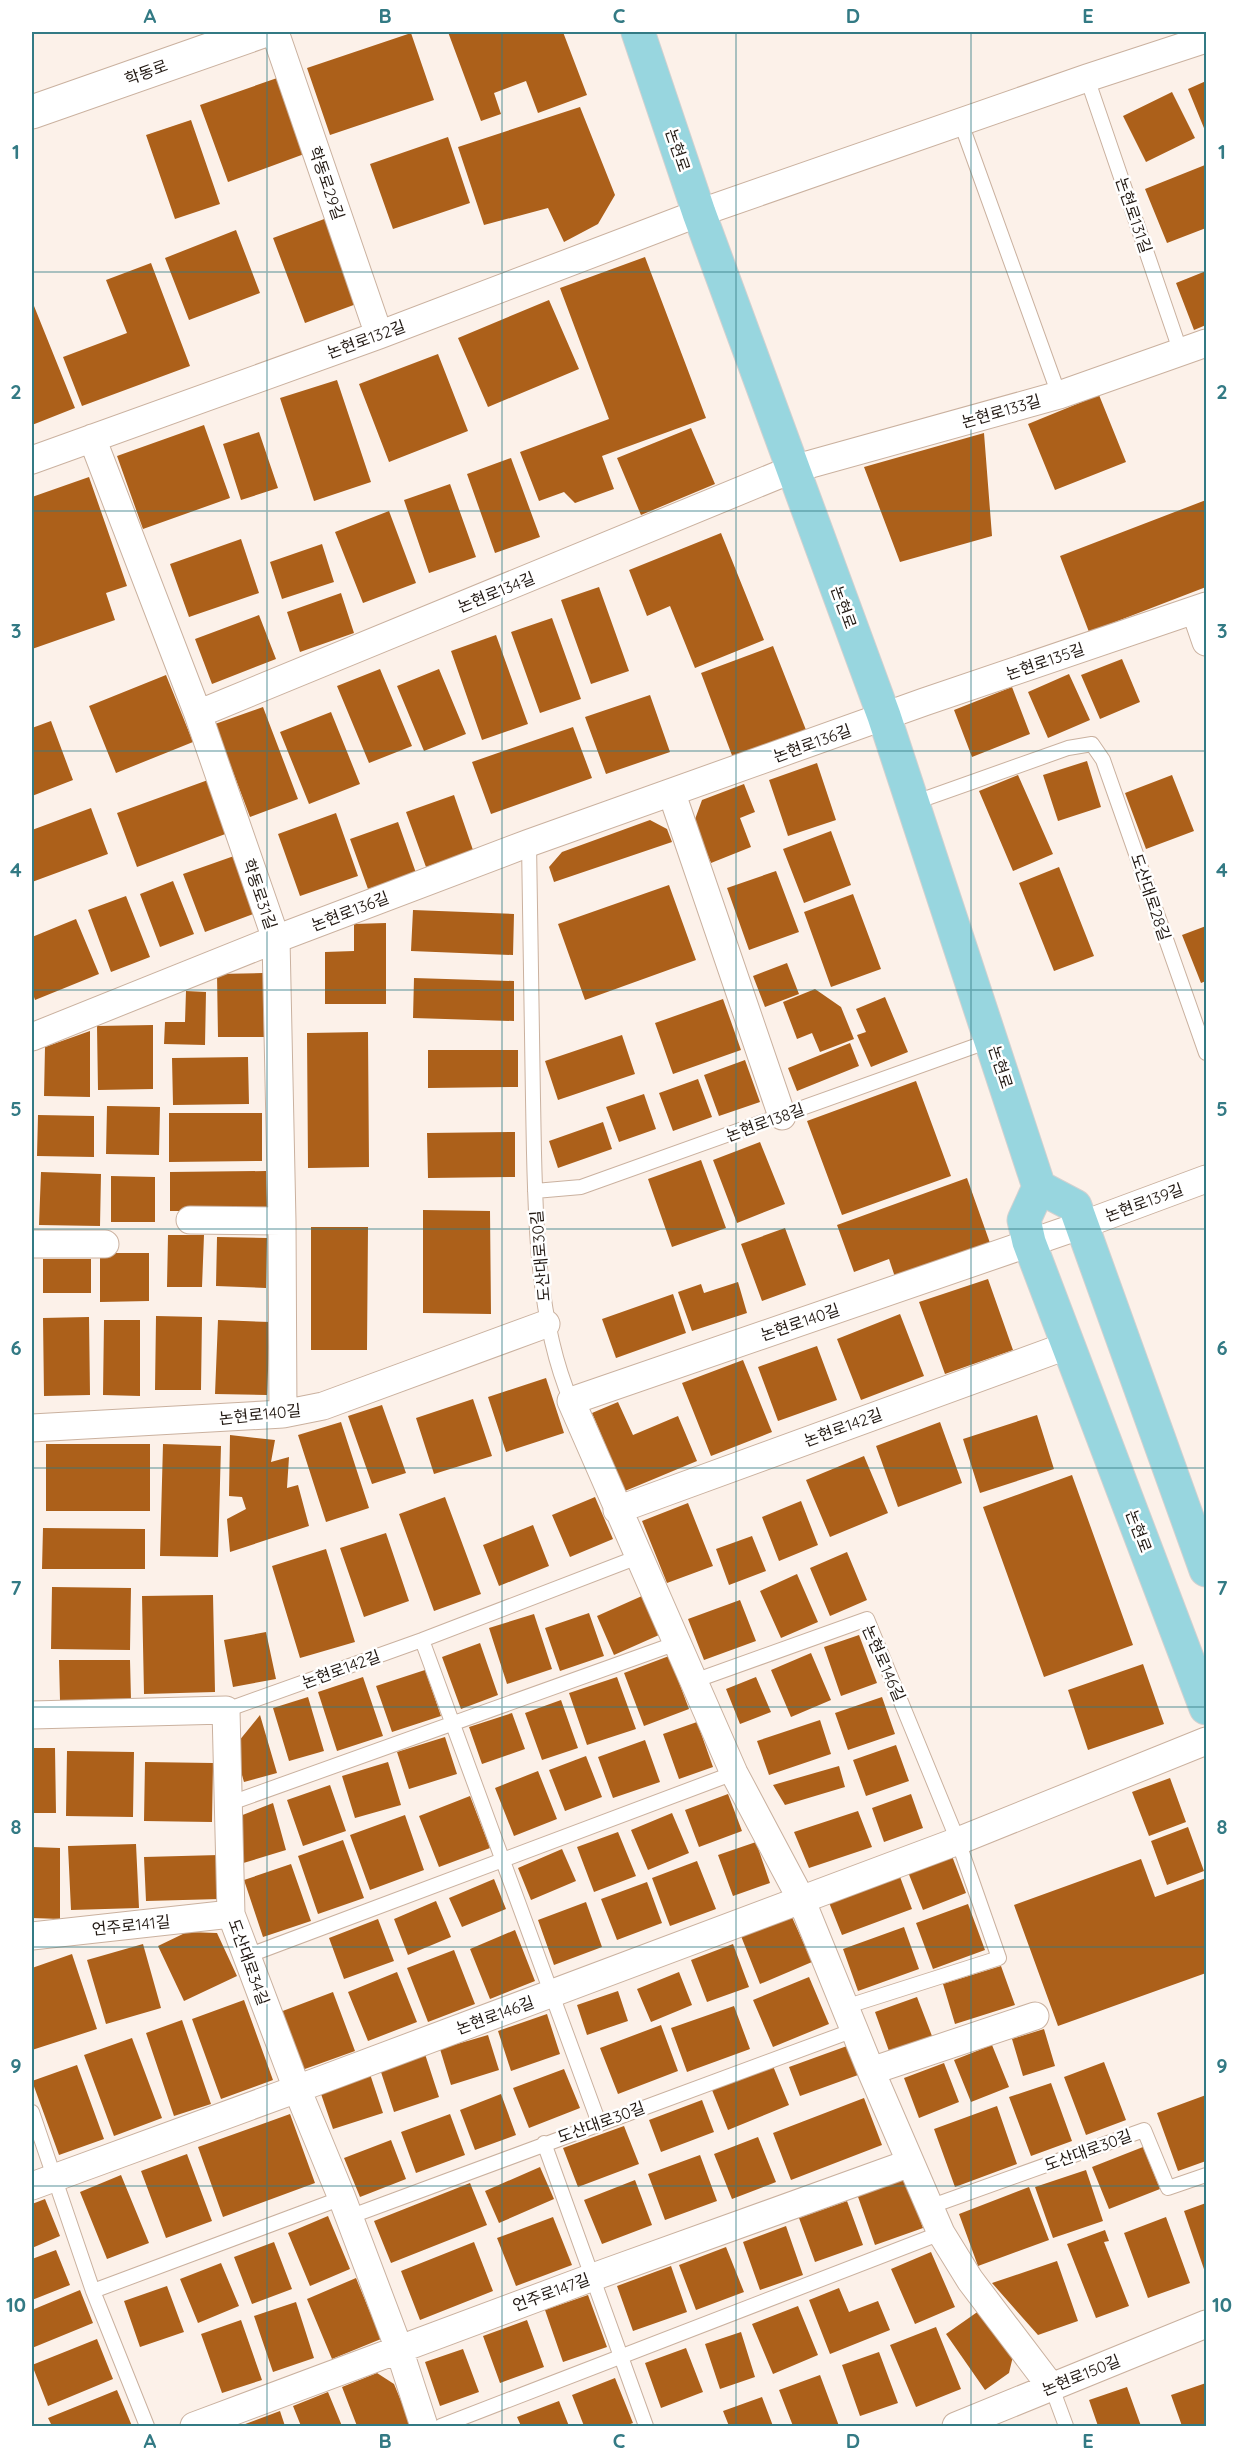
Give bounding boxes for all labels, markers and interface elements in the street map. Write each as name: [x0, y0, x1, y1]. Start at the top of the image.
text: A: [144, 3, 157, 28]
text: B: [378, 3, 392, 28]
text: C: [613, 3, 626, 28]
text: D: [846, 3, 860, 28]
text: E: [1082, 3, 1094, 28]
street label: 학동로: [122, 55, 170, 89]
street label: 논현로: [661, 126, 695, 174]
text: 1: [12, 139, 20, 164]
text: 1: [1218, 139, 1226, 164]
street label: 학동로29길: [305, 143, 349, 223]
street label: 논현로131길: [1112, 174, 1156, 256]
street label: 논현로132길: [324, 316, 408, 362]
text: 2: [10, 379, 22, 404]
text: 2: [1216, 379, 1228, 404]
street label: 논현로133길: [959, 390, 1043, 432]
street label: 논현로134길: [454, 567, 538, 617]
street label: 논현로: [827, 583, 861, 631]
text: 3: [11, 618, 21, 643]
text: 3: [1217, 618, 1227, 643]
street label: 논현로135길: [1003, 638, 1087, 684]
street label: 논현로136길: [770, 720, 854, 766]
street label: 도산대로28길: [1127, 851, 1175, 943]
street label: 학동로31길: [239, 856, 281, 932]
text: 4: [10, 857, 22, 882]
text: 4: [1216, 857, 1228, 882]
street label: 논현로136길: [308, 887, 392, 935]
street label: 논현로: [985, 1043, 1017, 1091]
text: 5: [10, 1096, 22, 1121]
text: 5: [1216, 1096, 1228, 1121]
street label: 논현로138길: [723, 1099, 807, 1145]
street label: 논현로139길: [1102, 1179, 1186, 1225]
street label: 도산대로30길: [526, 1210, 554, 1302]
street label: 논현로140길: [758, 1299, 842, 1345]
text: 6: [10, 1335, 22, 1360]
text: 6: [1216, 1335, 1228, 1360]
street label: 논현로140길: [218, 1400, 302, 1428]
street label: 논현로142길: [801, 1404, 885, 1450]
street label: 논현로: [1122, 1507, 1156, 1555]
text: 7: [11, 1575, 22, 1600]
text: 7: [1217, 1575, 1228, 1600]
street label: 논현로146길: [858, 1622, 910, 1704]
street label: 논현로142길: [299, 1646, 383, 1692]
text: 8: [11, 1814, 22, 1839]
text: 8: [1217, 1814, 1228, 1839]
street label: 언주로141길: [91, 1911, 171, 1939]
street label: 도산대로34길: [224, 1916, 274, 2008]
street label: 논현로146길: [453, 1992, 537, 2038]
text: 9: [10, 2053, 22, 2078]
text: 9: [1216, 2053, 1228, 2078]
street label: 도산대로30길: [555, 2097, 647, 2147]
street label: 도산대로30길: [1042, 2125, 1134, 2175]
street label: 언주로147길: [510, 2269, 592, 2315]
text: 10: [6, 2292, 26, 2317]
text: 10: [1212, 2292, 1232, 2317]
street label: 논현로150길: [1039, 2350, 1123, 2400]
text: A: [144, 2428, 157, 2453]
text: B: [378, 2428, 392, 2453]
text: C: [613, 2428, 626, 2453]
text: D: [846, 2428, 860, 2453]
text: E: [1082, 2428, 1094, 2453]

